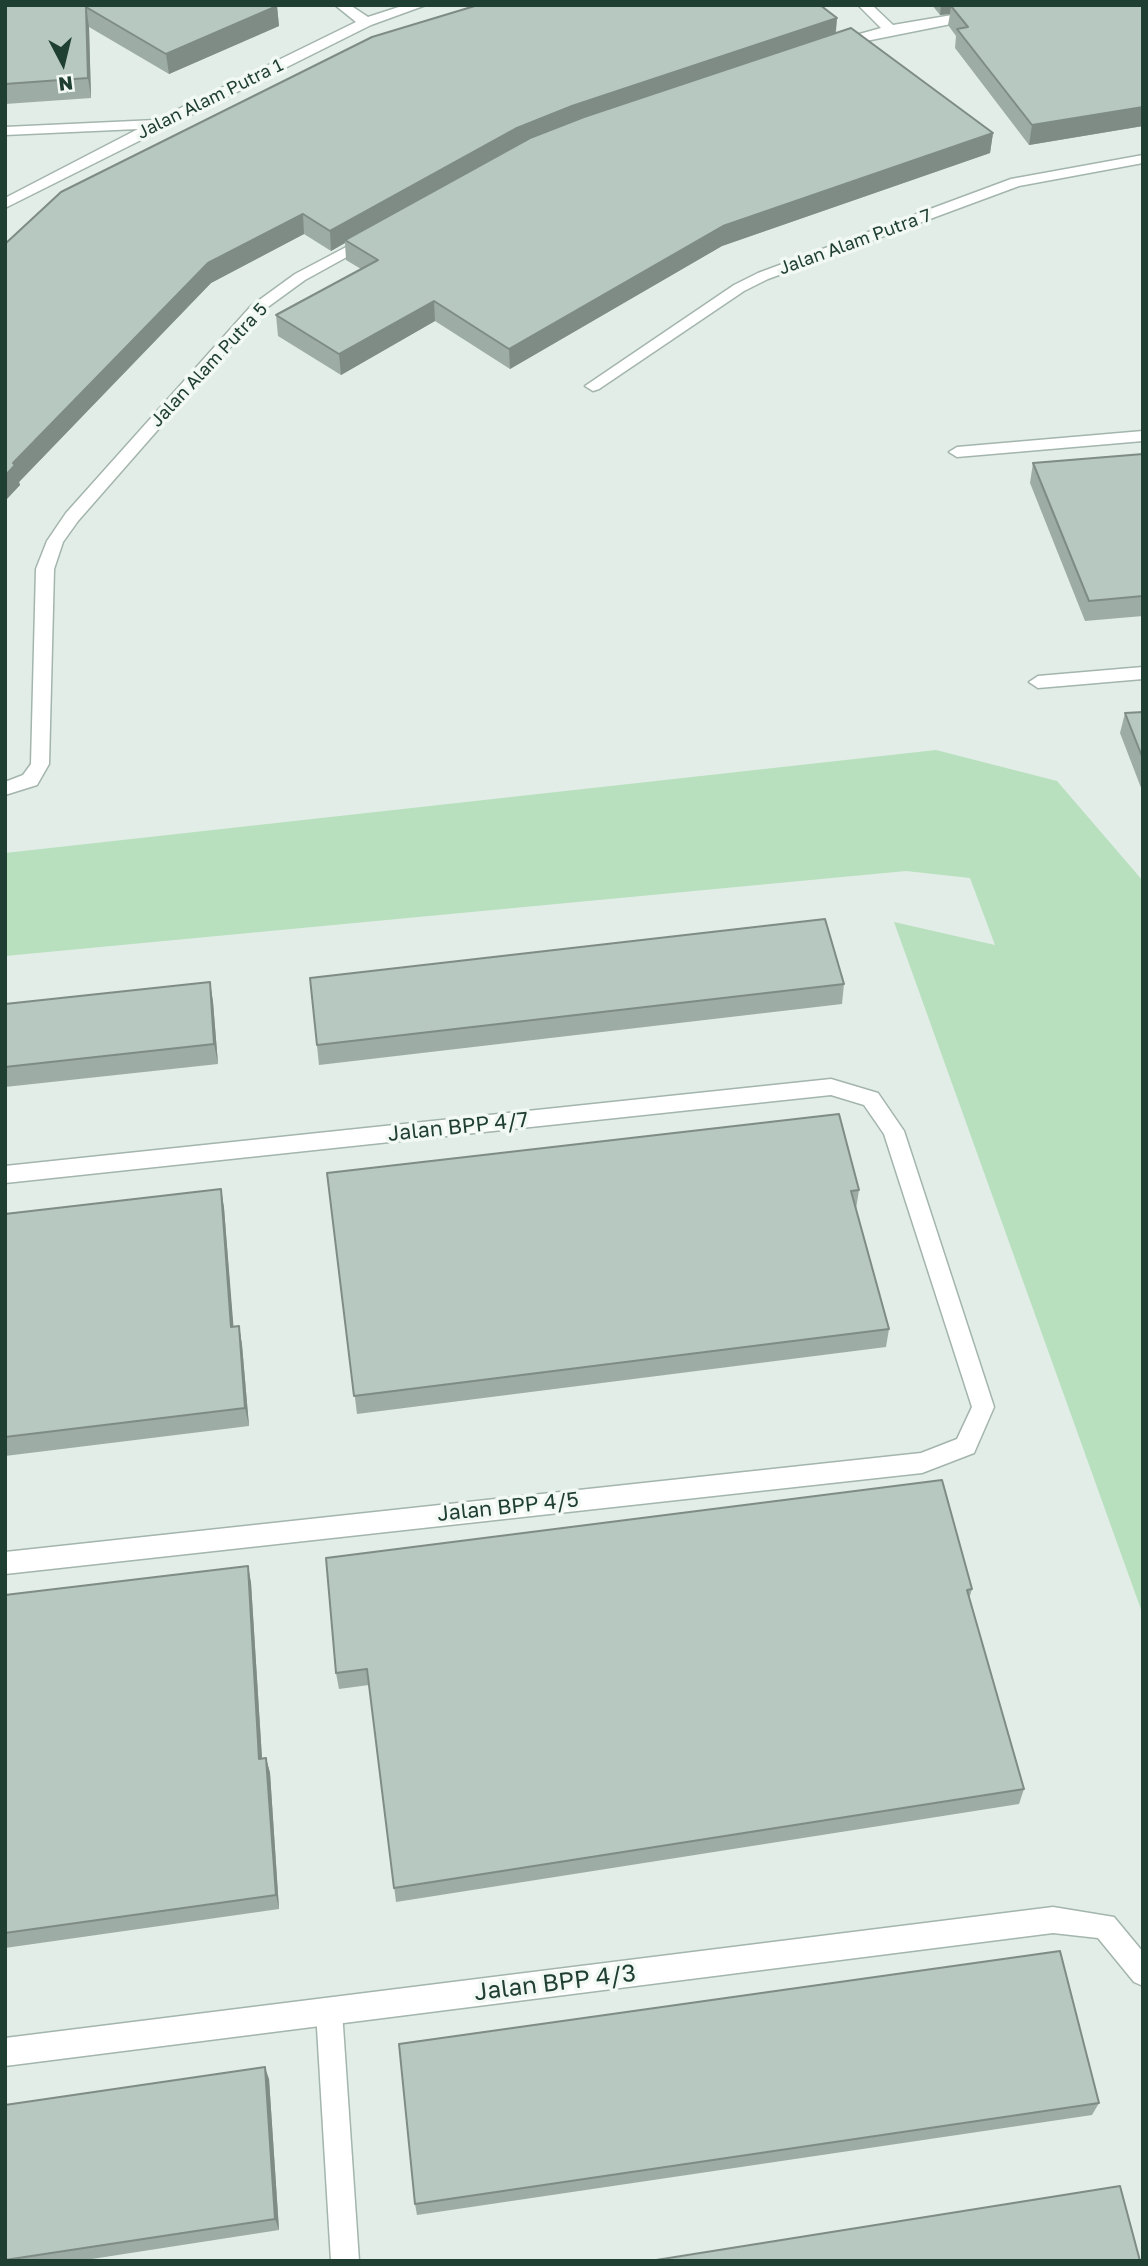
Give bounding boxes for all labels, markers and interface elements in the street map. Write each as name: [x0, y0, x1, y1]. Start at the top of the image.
north arrow: [28, 28, 98, 98]
street label: Jalan Alam Putra 1: [133, 54, 287, 144]
text: N: [57, 72, 74, 97]
street label: Jalan Alam Putra 7: [776, 204, 934, 280]
street label: Jalan Alam Putra 5: [146, 299, 272, 431]
street label: Jalan BPP 4/7: [387, 1107, 529, 1147]
street label: Jalan BPP 4/5: [436, 1487, 580, 1527]
street label: Jalan BPP 4/3: [473, 1959, 637, 2007]

